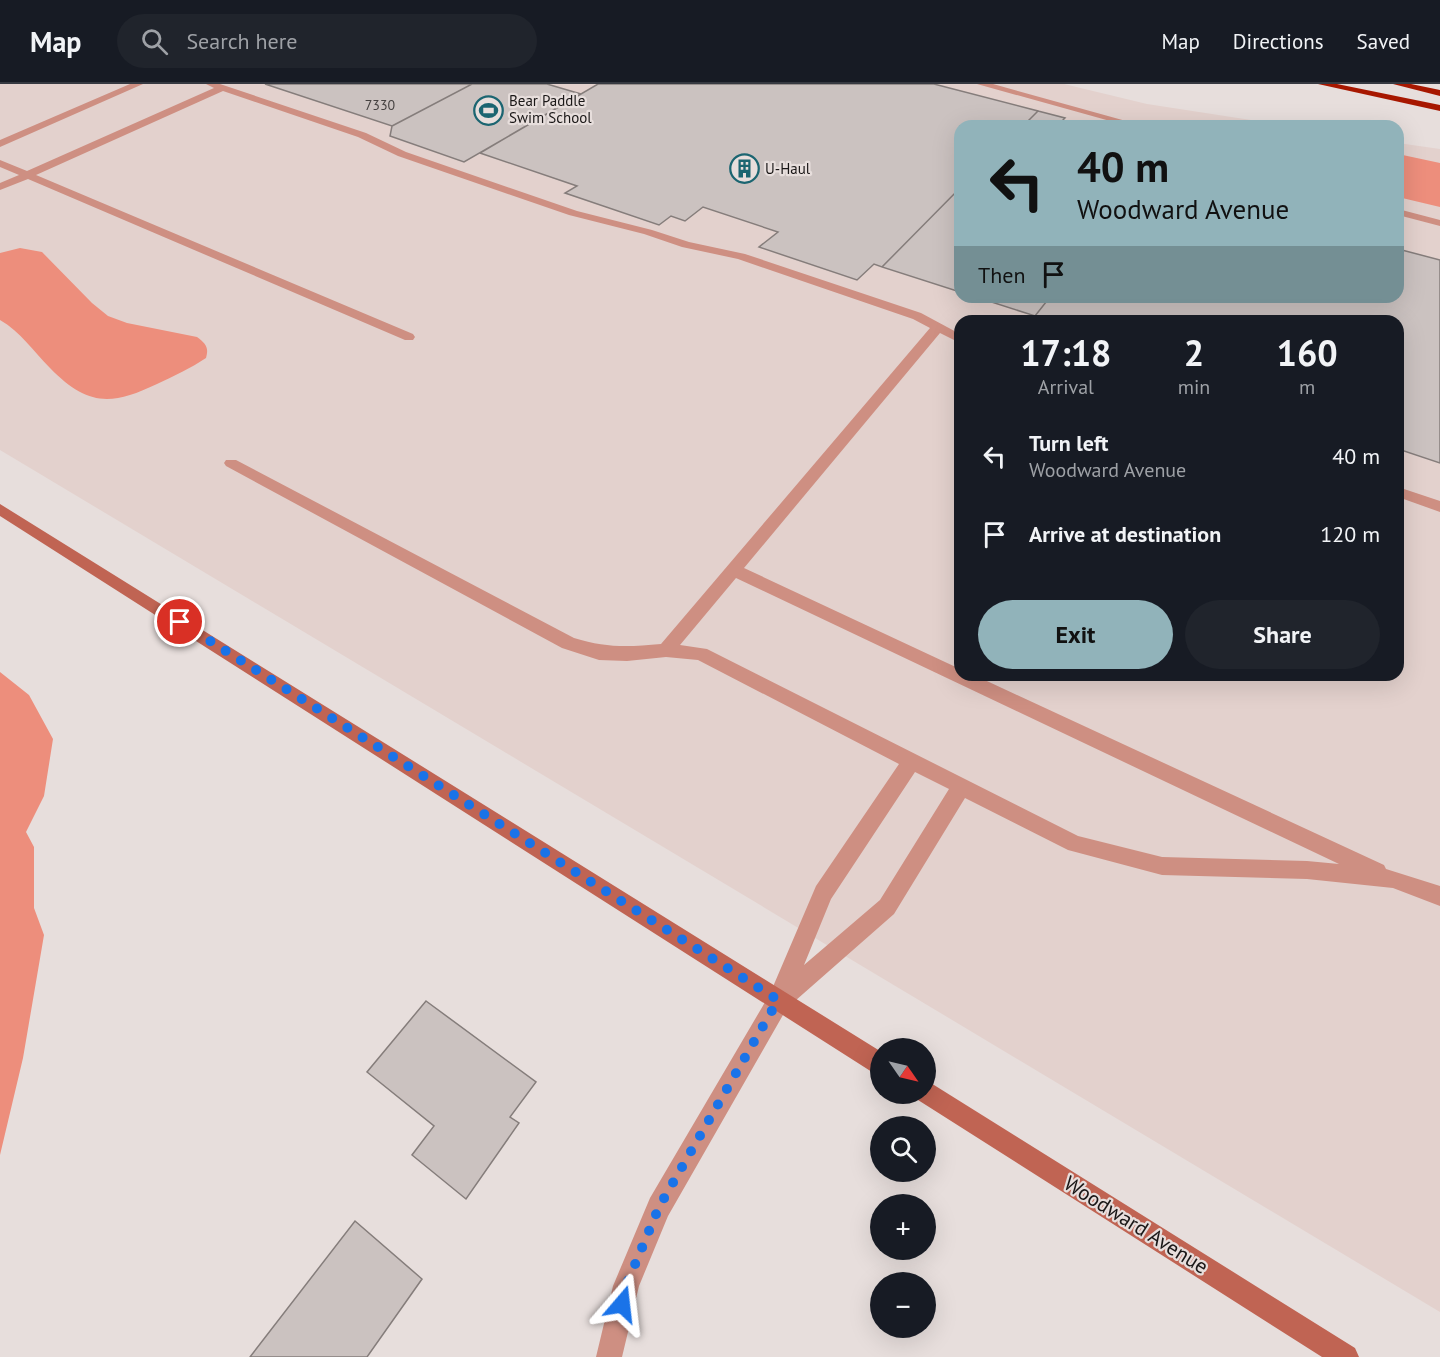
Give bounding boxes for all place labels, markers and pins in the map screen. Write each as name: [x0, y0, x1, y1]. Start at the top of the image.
place label: Bear Paddle Swim School: [509, 91, 592, 127]
sports icon: Bear Paddle Swim School: [472, 94, 504, 126]
building icon: U-Haul: [728, 153, 760, 185]
place label: U-Haul: [765, 159, 811, 178]
pin: [154, 596, 205, 647]

